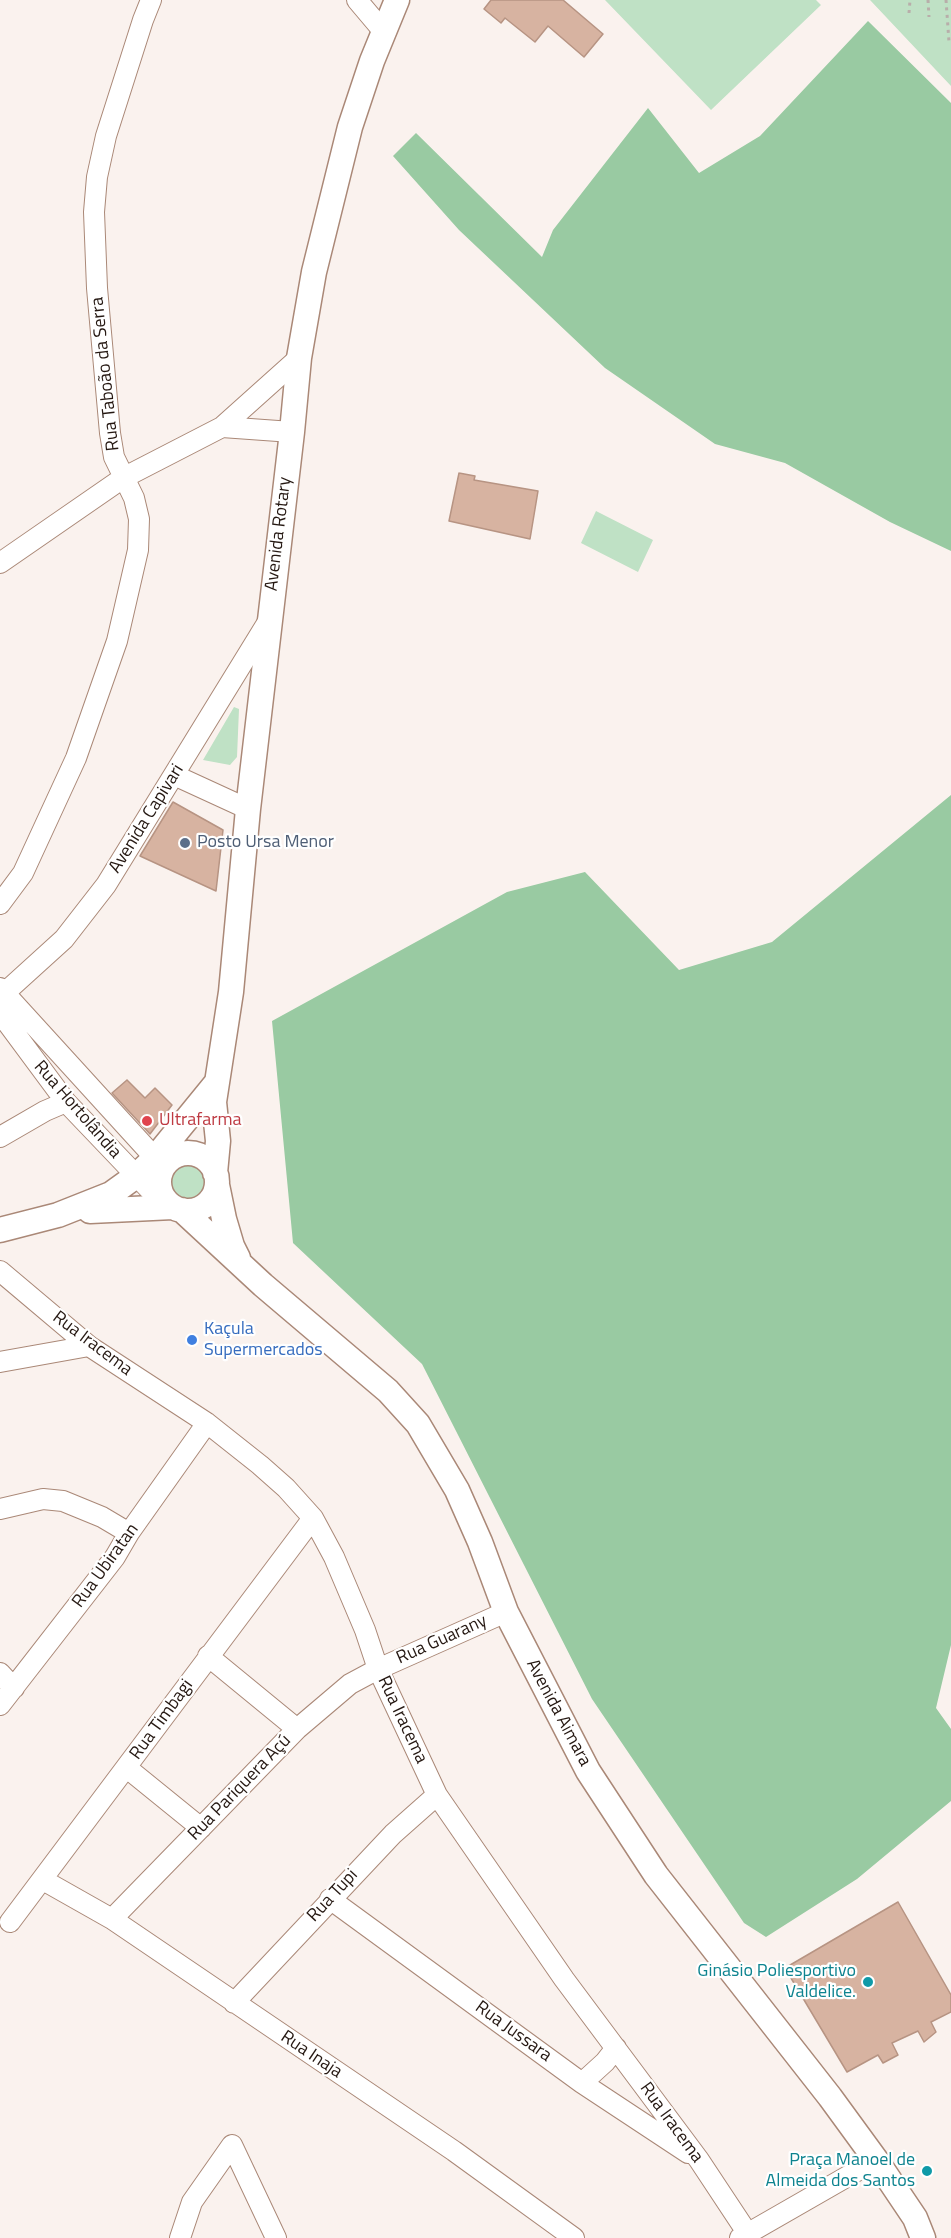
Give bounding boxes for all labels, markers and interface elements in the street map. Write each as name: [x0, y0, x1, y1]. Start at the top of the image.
street label: Rua Taboão da Serra: [87, 296, 125, 452]
street label: Avenida Rotary: [261, 476, 297, 592]
street label: Avenida Capivari: [105, 761, 189, 877]
place label: Posto Ursa Menor: [197, 832, 334, 854]
marker: Posto Ursa Menor: [178, 836, 192, 850]
street label: Rua Hortolândia: [29, 1057, 125, 1163]
place label: Ultrafarma: [159, 1110, 242, 1132]
marker: Ultrafarma: [140, 1114, 154, 1128]
street label: Rua Iracema: [48, 1307, 136, 1381]
place label: Kaçula Supermercados: [204, 1319, 323, 1362]
marker: Kaçula Supermercados: [185, 1333, 199, 1347]
street label: Rua Ubiratan: [68, 1520, 144, 1612]
street label: Rua Guarany: [393, 1610, 491, 1670]
street label: Avenida Aimara: [521, 1656, 595, 1770]
street label: Rua Iracema: [372, 1673, 432, 1767]
street label: Rua Timbagi: [126, 1676, 198, 1764]
street label: Rua Pariquera Açú: [184, 1731, 296, 1845]
street label: Rua Tupi: [303, 1865, 363, 1927]
place label: Ginásio Poliesportivo Valdelice.: [697, 1961, 856, 2004]
marker: Ginásio Poliesportivo Valdelice.: [861, 1975, 875, 1989]
street label: Rua Jussara: [471, 1997, 555, 2067]
street label: Rua Inaja: [276, 2027, 346, 2083]
street label: Rua Iracema: [635, 2079, 707, 2167]
place label: Praça Manoel de Almeida dos Santos: [766, 2150, 915, 2192]
marker: Praça Manoel de Almeida dos Santos: [920, 2164, 934, 2178]

